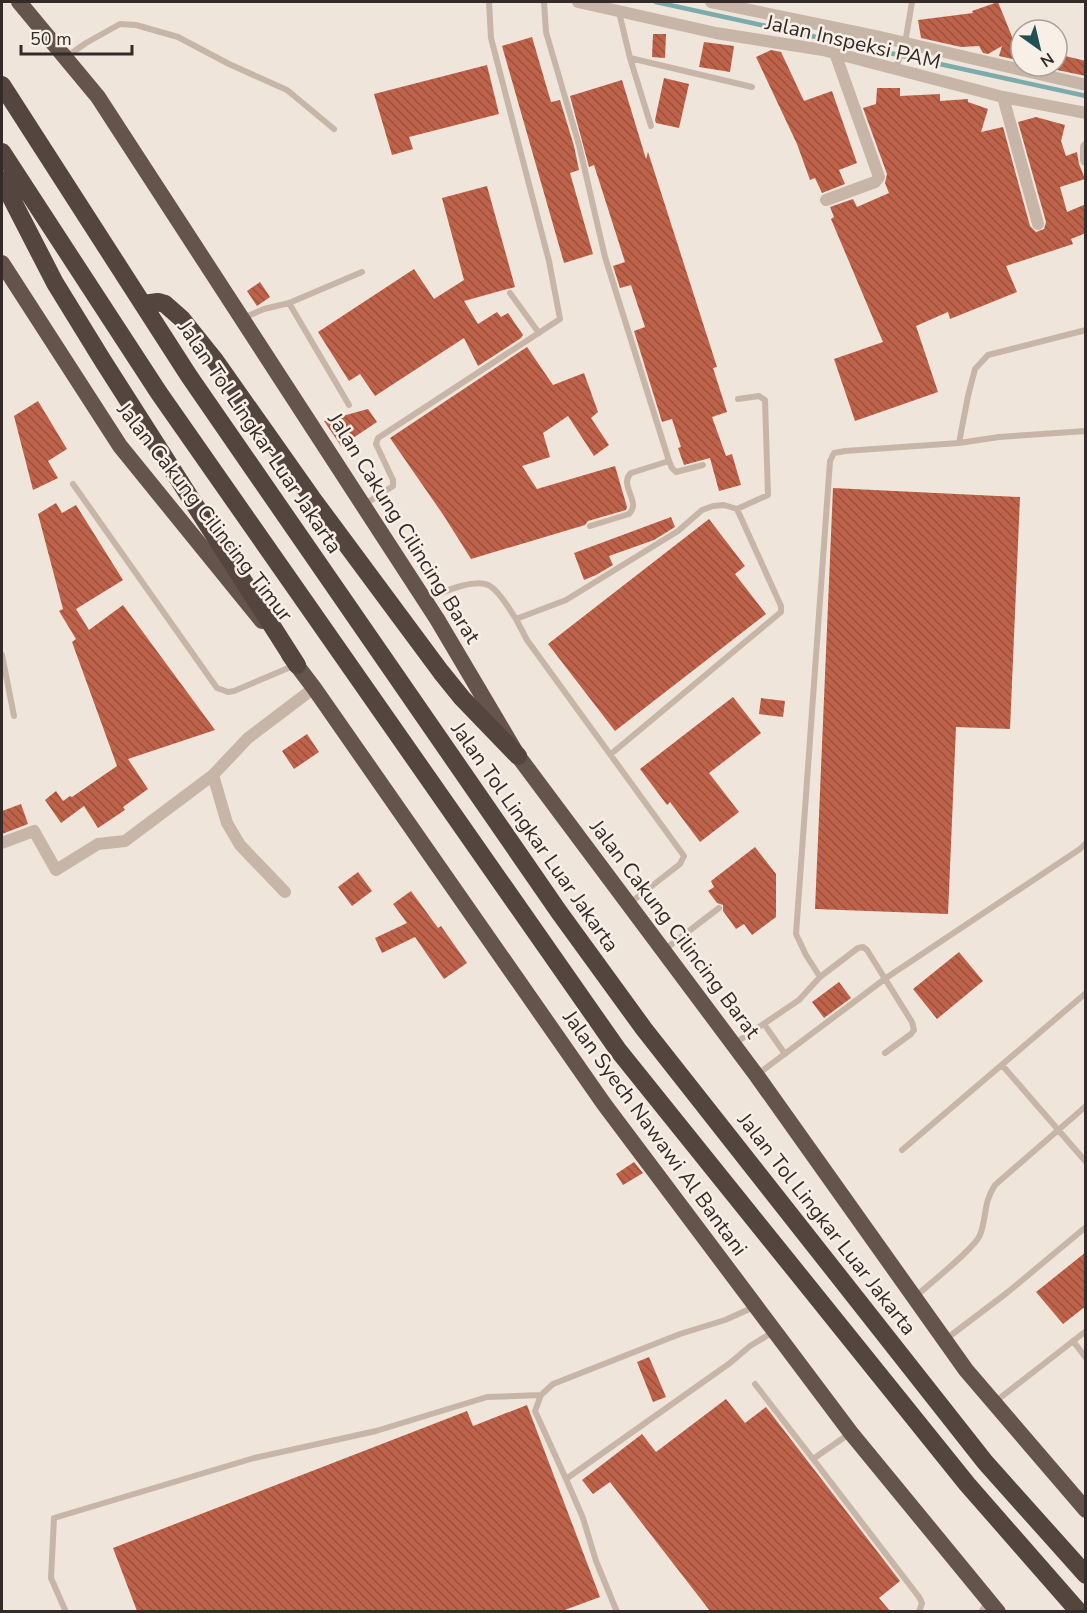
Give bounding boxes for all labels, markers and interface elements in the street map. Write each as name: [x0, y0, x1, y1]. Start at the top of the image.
street label: Jalan Inspeksi PAM: [762, 8, 943, 76]
scale bar: [21, 18, 132, 56]
north arrow: [1009, 18, 1069, 78]
text: 50 m: [30, 27, 72, 51]
text: N: [1036, 47, 1058, 72]
street label: Jalan Tol Lingkar Luar Jakarta: [171, 314, 348, 559]
street label: Jalan Cakung Cilincing Timur: [110, 396, 300, 628]
street label: Jalan Cakung Cilincing Barat: [321, 407, 487, 649]
street label: Jalan Tol Lingkar Luar Jakarta: [444, 716, 625, 958]
street label: Jalan Cakung Cilincing Barat: [583, 813, 767, 1045]
street label: Jalan Syech Nawawi Al Bantani: [556, 1004, 754, 1261]
street label: Jalan Tol Lingkar Luar Jakarta: [731, 1106, 923, 1341]

